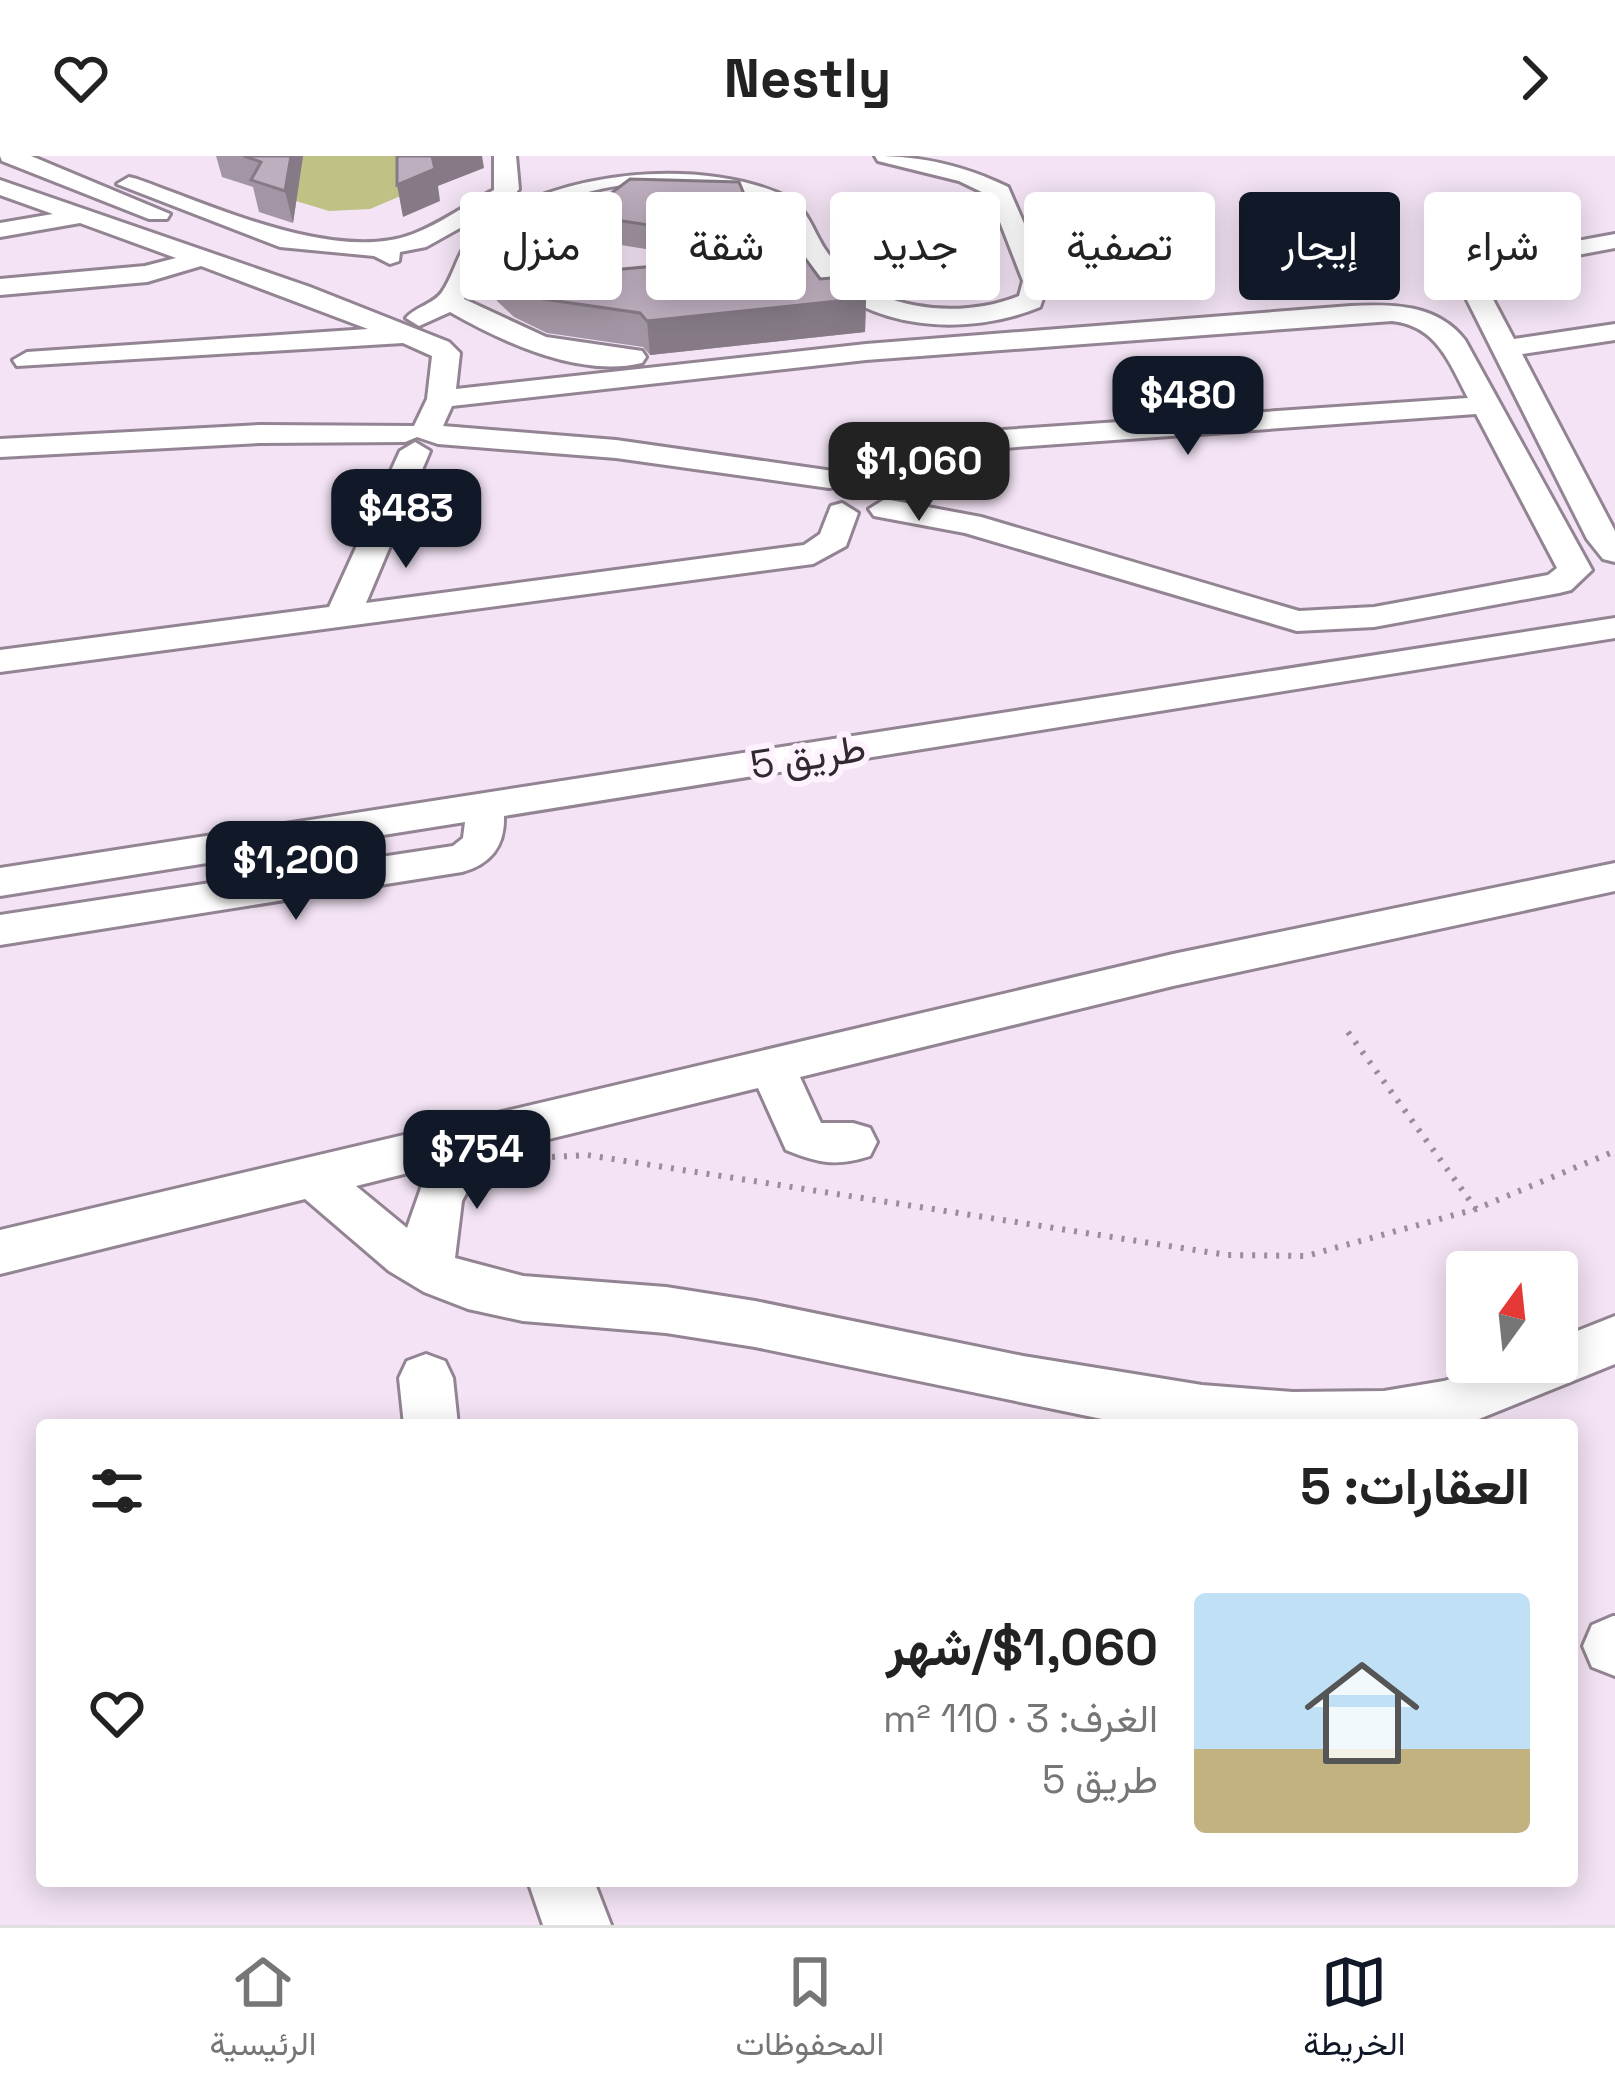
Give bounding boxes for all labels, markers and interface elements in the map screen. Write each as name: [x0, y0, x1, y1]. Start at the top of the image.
text: Nestly: [724, 44, 891, 113]
icon: heart: [48, 45, 114, 111]
icon: forward: [1501, 45, 1567, 111]
chip: منزل: [460, 192, 622, 300]
chip: شقة: [646, 192, 806, 300]
chip: جديد: [830, 192, 1000, 300]
chip: تصفية: [1024, 192, 1215, 300]
chip: إيجار: [1239, 192, 1400, 300]
chip: شراء: [1424, 192, 1581, 300]
pin: $480: [1117, 356, 1259, 458]
text: $480: [1139, 370, 1237, 419]
pin: $1,060: [821, 422, 1017, 524]
text: $1,060: [856, 436, 982, 485]
pin: $483: [335, 469, 477, 571]
text: $483: [358, 483, 454, 532]
street label: طريق 5: [747, 723, 869, 789]
pin: $1,200: [198, 821, 394, 923]
text: $1,200: [233, 835, 359, 884]
pin: $754: [406, 1110, 548, 1212]
text: $754: [430, 1124, 524, 1173]
north arrow: [1446, 1251, 1578, 1383]
map controls: [1446, 1251, 1578, 1383]
text: العقارات: 5: [1300, 1454, 1530, 1519]
icon: filters: [84, 1458, 150, 1524]
text: $1,060/شهر: [886, 1615, 1158, 1680]
icon: home: [1290, 1641, 1434, 1785]
icon: heart: [84, 1680, 150, 1746]
text: الغرف: 3 · 110 m²: [883, 1694, 1158, 1743]
text: طريق 5: [1042, 1755, 1158, 1804]
tab: الرئيسية: [210, 1949, 316, 2073]
tab: المحفوظات: [735, 1949, 884, 2073]
tab: الخريطة: [1303, 1949, 1405, 2073]

